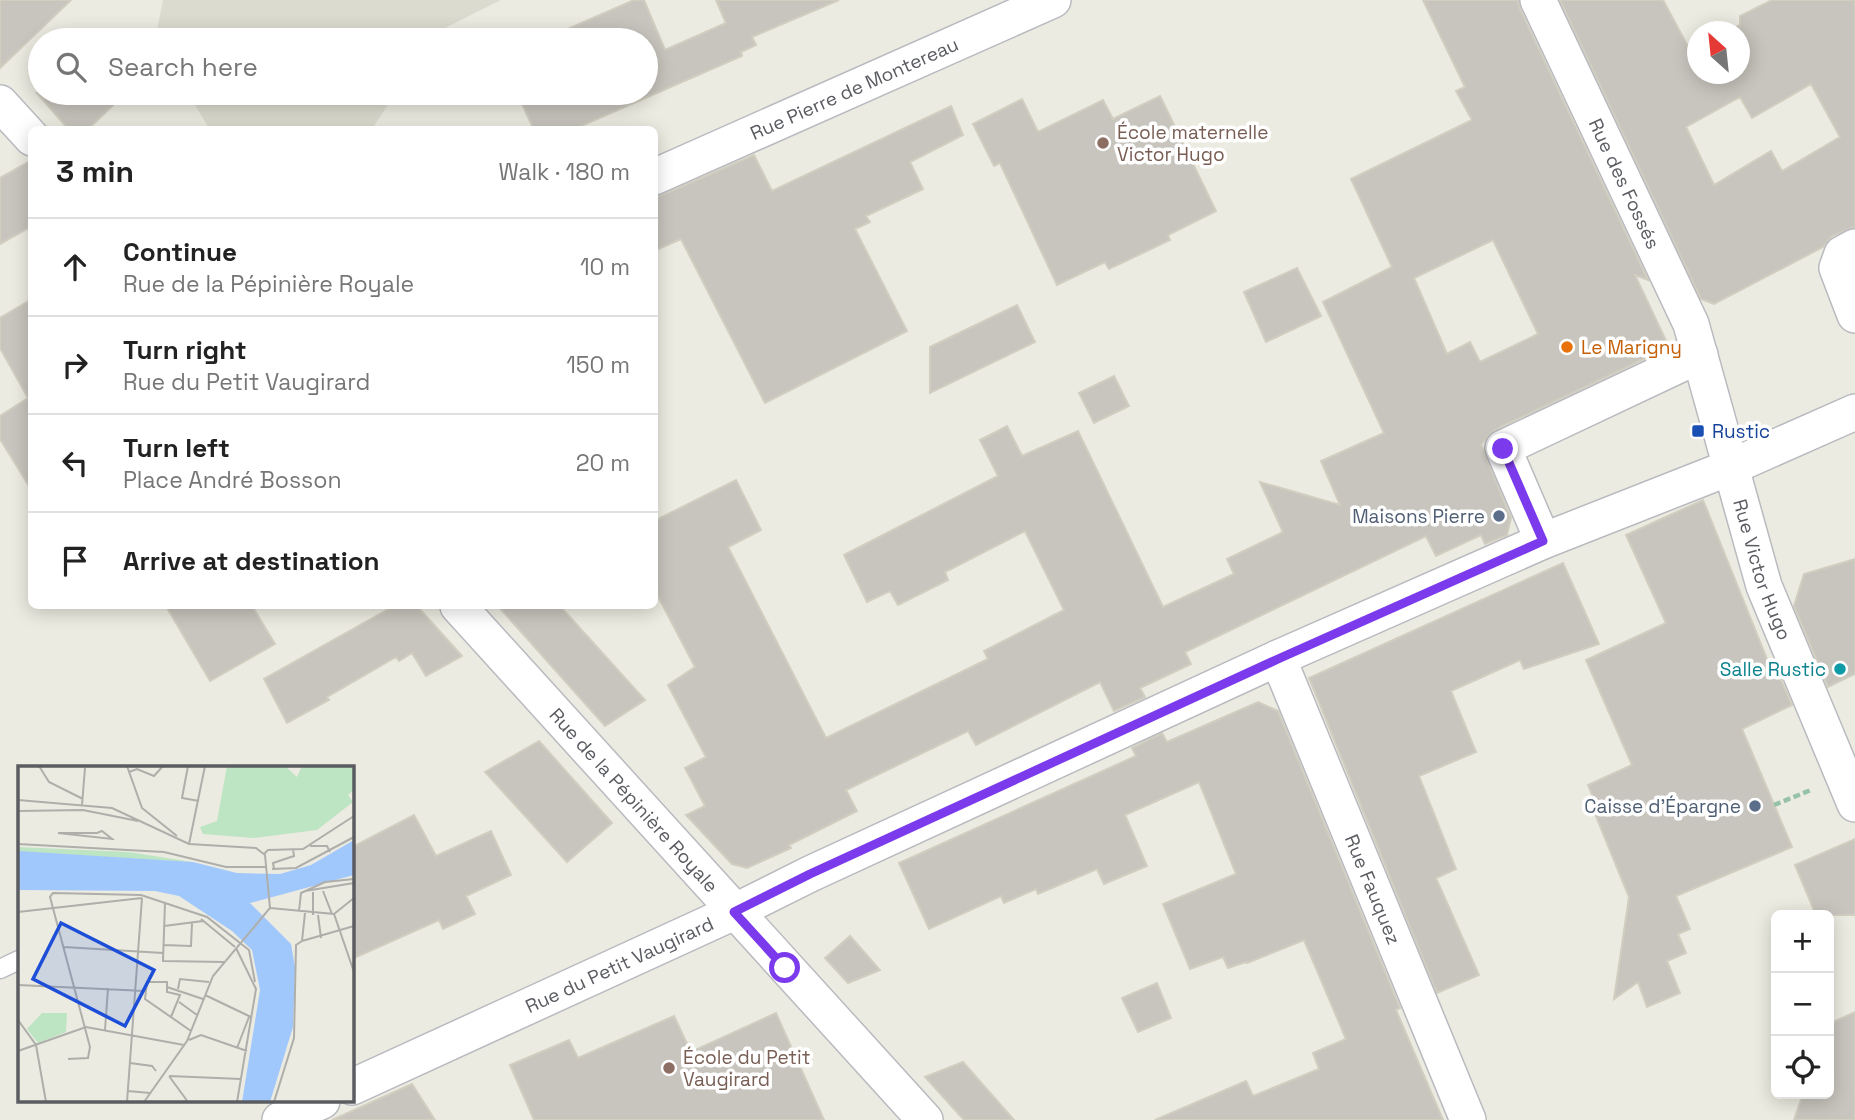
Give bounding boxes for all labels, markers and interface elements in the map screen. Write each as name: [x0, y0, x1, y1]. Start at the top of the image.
north arrow: [1687, 21, 1750, 84]
search box: [28, 28, 658, 105]
street label: Rue Pierre de Montereau: [746, 32, 962, 146]
icon: search: [52, 48, 90, 86]
text: Search here: [108, 50, 258, 84]
street label: Rue des Fossés: [1583, 115, 1666, 253]
place label: École maternelle Victor Hugo: [1117, 120, 1269, 167]
marker: École maternelle Victor Hugo: [1095, 135, 1111, 151]
text: 3 min: [56, 152, 134, 191]
text: Walk · 180 m: [498, 157, 630, 187]
text: Continue: [123, 235, 237, 269]
icon: ahead: [56, 248, 94, 286]
text: 10 m: [580, 252, 630, 282]
text: Rue de la Pépinière Royale: [123, 269, 414, 299]
text: Turn right: [123, 333, 247, 367]
place label: Le Marigny: [1581, 335, 1682, 360]
marker: Le Marigny: [1559, 339, 1575, 355]
icon: right: [56, 346, 94, 384]
text: 150 m: [566, 350, 630, 380]
text: Rue du Petit Vaugirard: [123, 367, 370, 397]
place label: Rustic: [1712, 419, 1770, 444]
marker: Rustic: [1690, 423, 1706, 439]
text: Turn left: [123, 431, 230, 465]
route end: [1487, 433, 1518, 464]
icon: left: [56, 444, 94, 482]
text: 20 m: [576, 448, 630, 478]
text: Place André Bosson: [123, 465, 342, 495]
street label: Rue Victor Hugo: [1727, 496, 1797, 644]
place label: Maisons Pierre: [1352, 504, 1485, 529]
marker: Maisons Pierre: [1491, 508, 1507, 524]
icon: arrive: [56, 542, 94, 580]
text: Arrive at destination: [123, 544, 380, 578]
place label: Salle Rustic: [1720, 657, 1826, 682]
marker: Salle Rustic: [1832, 661, 1848, 677]
street label: Rue de la Pépinière Royale: [544, 703, 724, 898]
inset map: [18, 766, 354, 1102]
place label: Caisse d'Épargne: [1584, 794, 1741, 819]
marker: Caisse d'Épargne: [1747, 798, 1763, 814]
street label: Rue Fauquez: [1339, 831, 1406, 948]
map controls: [1771, 910, 1834, 1099]
button: +: [1771, 910, 1834, 973]
street label: Rue du Petit Vaugirard: [521, 911, 718, 1019]
route start: [769, 952, 800, 983]
button: −: [1771, 973, 1834, 1036]
button: locate: [1771, 1036, 1834, 1099]
place label: École du Petit Vaugirard: [683, 1045, 810, 1092]
marker: École du Petit Vaugirard: [661, 1060, 677, 1076]

